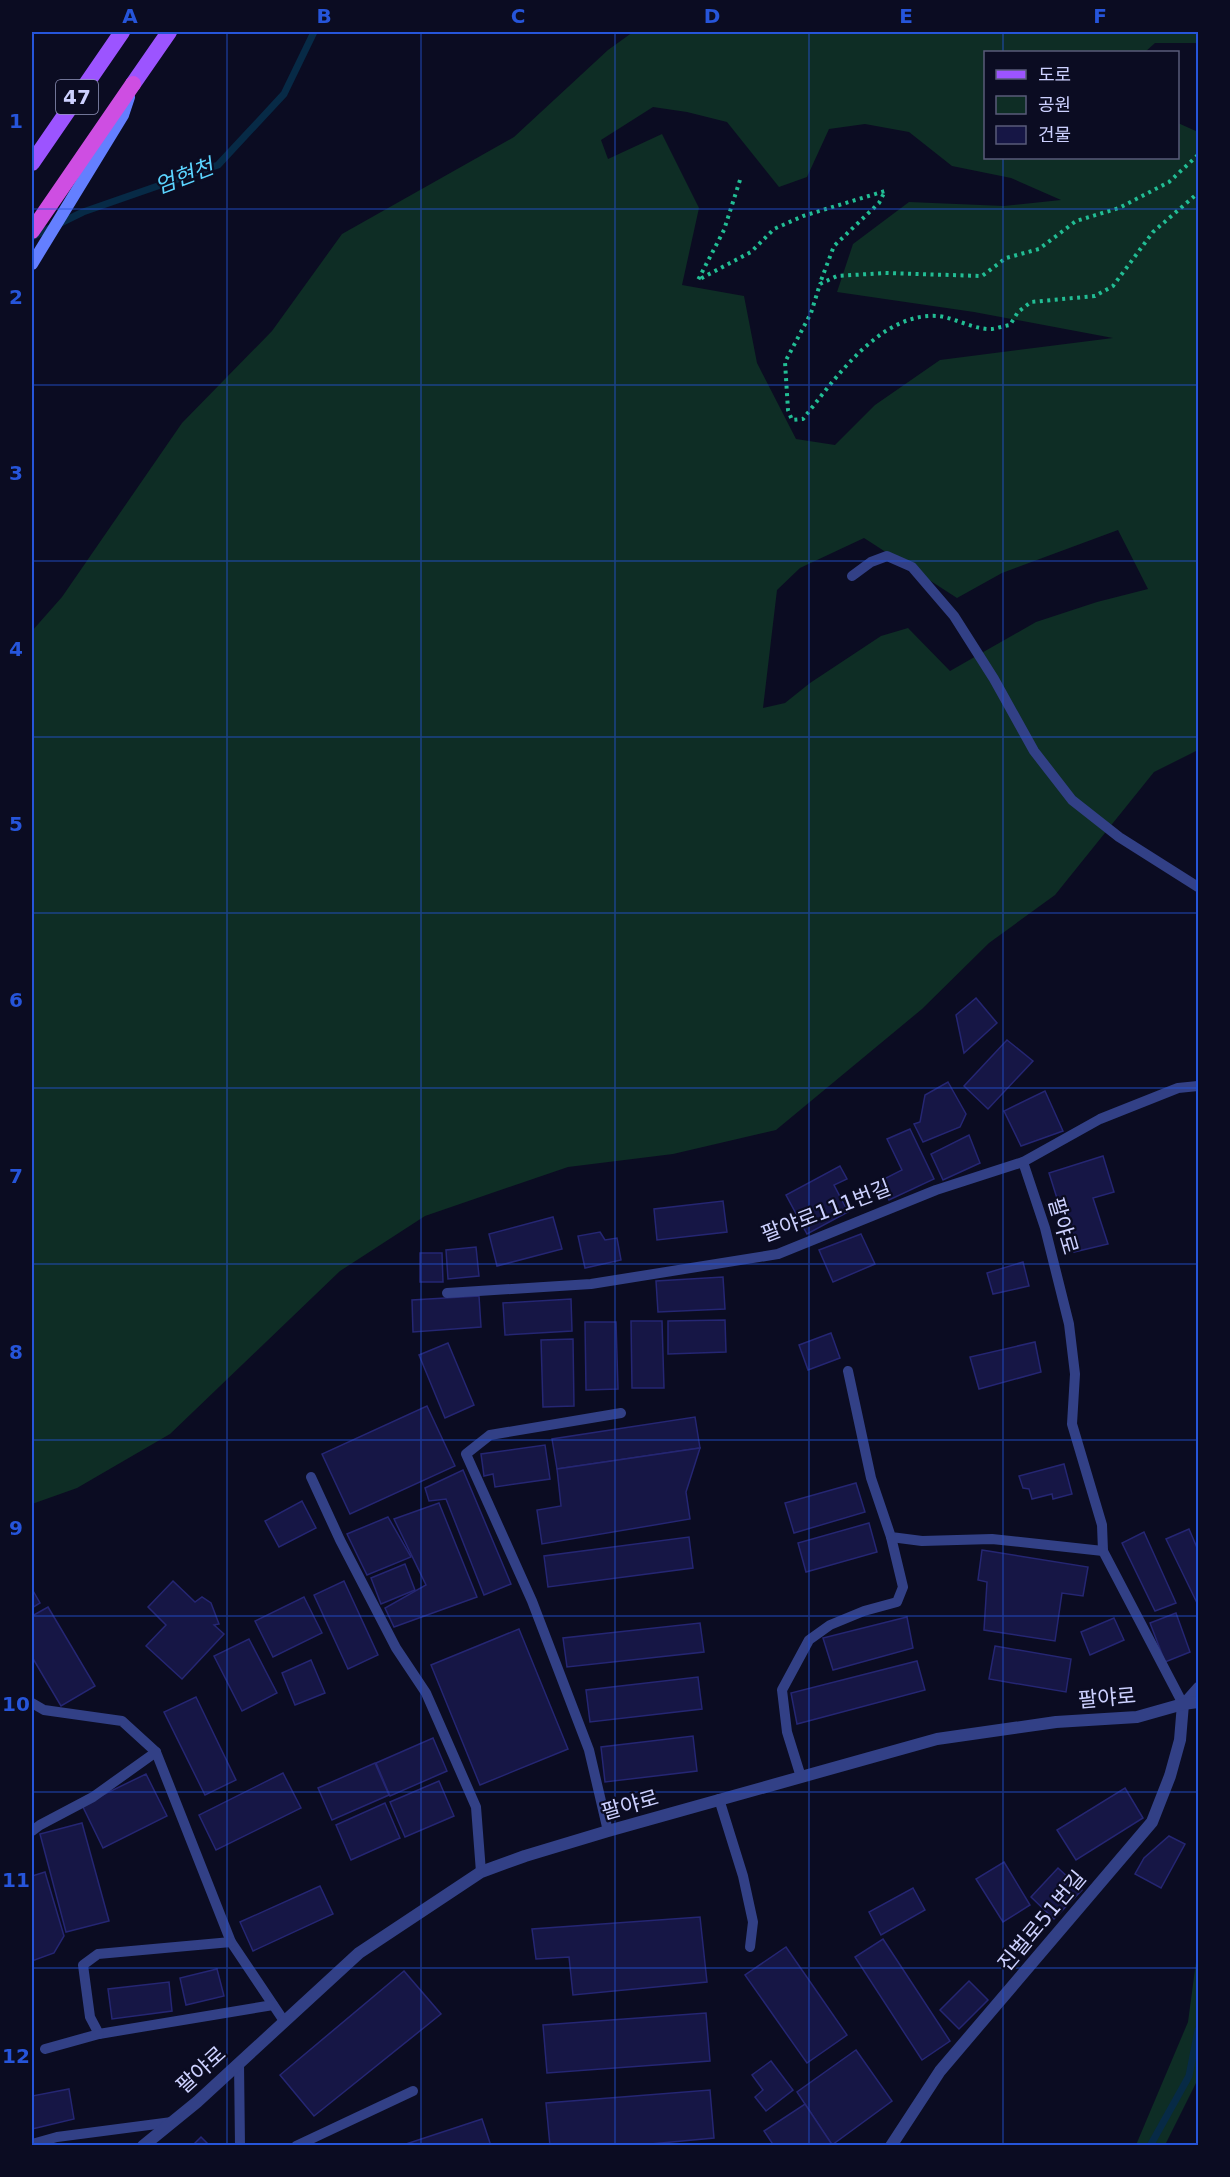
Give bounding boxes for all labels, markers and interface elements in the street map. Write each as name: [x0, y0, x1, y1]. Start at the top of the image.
text: A: [122, 4, 138, 28]
text: B: [316, 4, 332, 28]
text: C: [511, 4, 525, 28]
text: D: [704, 4, 720, 28]
text: E: [899, 4, 913, 28]
text: F: [1093, 4, 1107, 28]
legend: [984, 51, 1179, 159]
text: 도로: [1038, 64, 1071, 85]
road number: 47: [56, 80, 98, 114]
text: 공원: [1038, 94, 1071, 115]
text: 1: [9, 109, 23, 133]
text: 건물: [1038, 124, 1071, 145]
water label: 엄현천: [151, 153, 220, 199]
text: 2: [9, 285, 23, 309]
text: 3: [9, 461, 23, 485]
text: 4: [9, 637, 23, 661]
text: 5: [9, 812, 23, 836]
text: 6: [9, 988, 23, 1012]
text: 7: [9, 1164, 23, 1188]
street label: 팔야로111번길: [758, 1175, 894, 1247]
street label: 팔야로: [1043, 1195, 1083, 1257]
text: 8: [9, 1340, 23, 1364]
text: 9: [9, 1516, 23, 1540]
street label: 팔야로: [1077, 1684, 1137, 1712]
text: 10: [2, 1692, 30, 1716]
street label: 팔야로: [599, 1785, 661, 1825]
street label: 진벌로51번길: [993, 1866, 1091, 1976]
text: 11: [2, 1868, 30, 1892]
street label: 팔야로: [171, 2042, 231, 2098]
text: 12: [2, 2044, 30, 2068]

